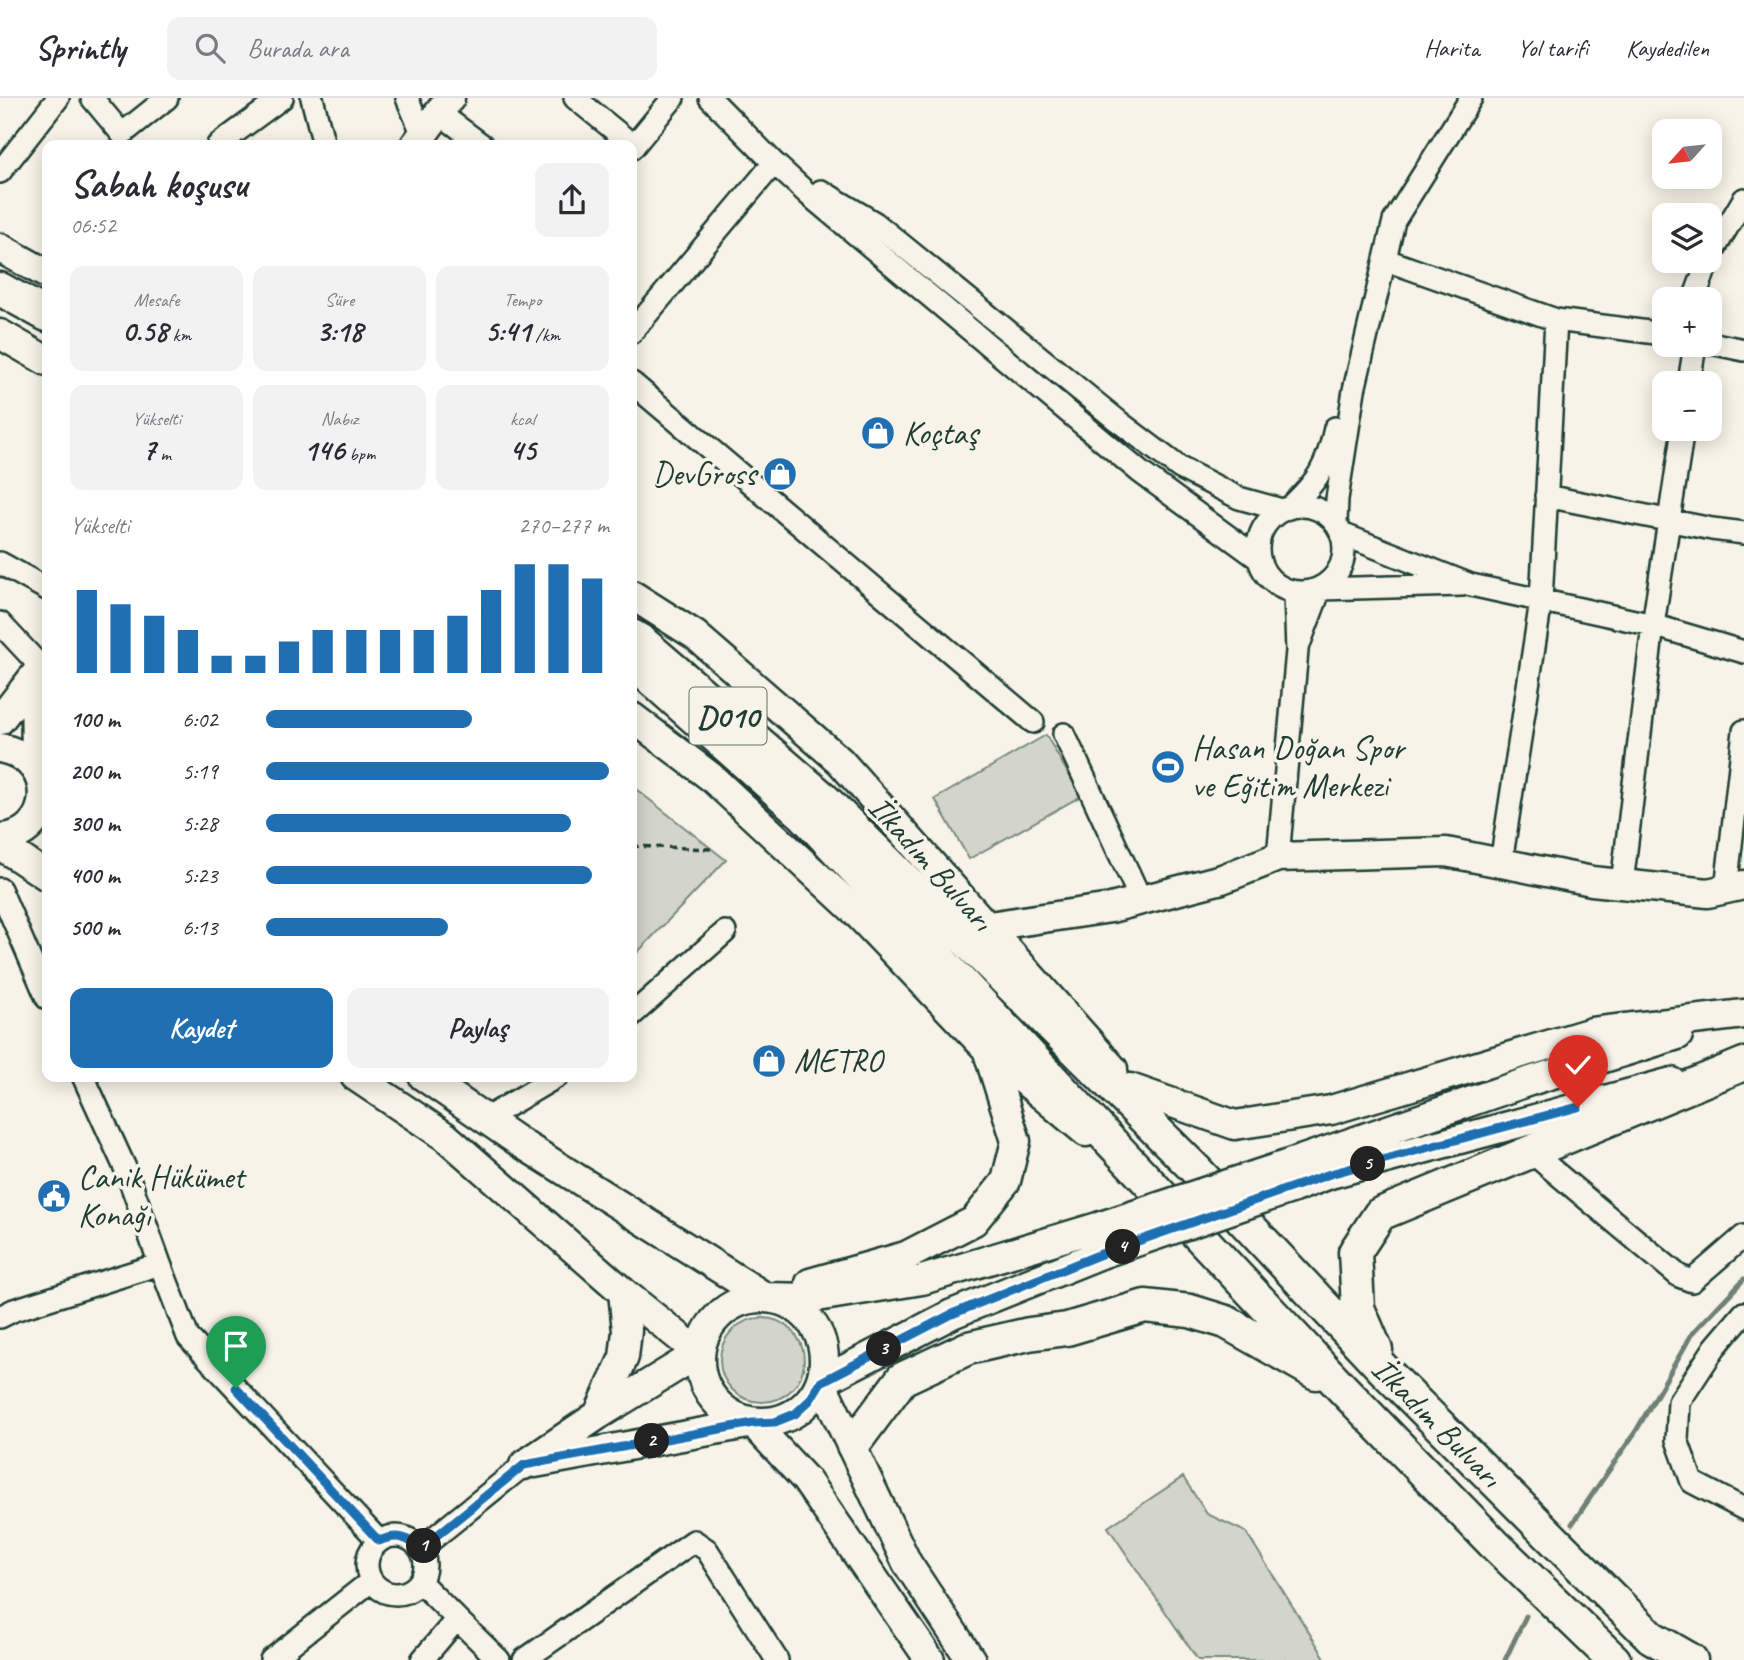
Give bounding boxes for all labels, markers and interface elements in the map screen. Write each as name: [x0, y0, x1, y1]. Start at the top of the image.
search box: [167, 17, 657, 80]
text: Sprintly: [35, 27, 125, 69]
icon: search: [191, 29, 229, 67]
text: Burada ara: [247, 32, 349, 65]
text: Harita: [1424, 33, 1479, 63]
text: Yol tarifi: [1517, 33, 1588, 63]
text: Kaydedilen: [1626, 33, 1709, 63]
north arrow: [1652, 119, 1722, 189]
map controls: [1652, 119, 1722, 441]
text: Sabah koşusu: [70, 161, 247, 208]
button: share: [535, 163, 609, 237]
button: layers: [1652, 203, 1722, 273]
text: 06:52: [70, 211, 116, 240]
button: +: [1652, 287, 1722, 357]
text: Mesafe: [134, 288, 179, 312]
text: Süre: [325, 288, 354, 312]
text: Tempo: [504, 288, 541, 312]
text: 0.58: [122, 312, 168, 350]
text: 3:18: [316, 312, 363, 350]
text: 5:41: [485, 312, 531, 350]
text: km: [168, 323, 191, 347]
text: /km: [531, 323, 560, 347]
button: −: [1652, 371, 1722, 441]
text: Yükselti: [132, 407, 181, 431]
text: Nabız: [321, 407, 358, 431]
text: kcal: [510, 407, 535, 431]
place label: Koçtaş: [903, 412, 980, 454]
shop icon: Koçtaş: [859, 414, 897, 452]
text: 7: [142, 431, 156, 469]
text: 146: [304, 431, 345, 469]
text: 45: [509, 431, 536, 469]
text: m: [156, 442, 171, 466]
text: bpm: [345, 442, 375, 466]
place label: DevGross: [652, 453, 759, 495]
shop icon: DevGross: [761, 455, 799, 493]
text: Yükselti: [70, 511, 130, 540]
text: 270–277 m: [518, 511, 609, 540]
road number: D010: [690, 688, 766, 744]
text: 100 m: [70, 705, 120, 734]
text: 6:02: [182, 705, 218, 734]
place label: Hasan Doğan Spor ve Eğitim Merkezi: [1192, 727, 1407, 807]
sports icon: Hasan Doğan Spor ve Eğitim Merkezi: [1149, 748, 1187, 786]
text: 200 m: [70, 757, 120, 786]
text: 5:19: [182, 757, 218, 786]
street label: İlkadım Bulvarı: [859, 787, 1004, 941]
text: 300 m: [70, 809, 120, 838]
text: 5:28: [182, 809, 218, 838]
text: 400 m: [70, 861, 120, 890]
text: 5:23: [182, 861, 218, 890]
text: 500 m: [70, 913, 119, 942]
text: 6:13: [182, 913, 218, 942]
button: Kaydet: [70, 988, 333, 1068]
button: Paylaş: [347, 988, 609, 1068]
pin: [1548, 1035, 1608, 1107]
place label: METRO: [794, 1040, 886, 1082]
shop icon: METRO: [750, 1042, 788, 1080]
icon: check: [1559, 1046, 1597, 1084]
pin: 5: [1350, 1146, 1386, 1182]
text: 5: [1363, 1151, 1372, 1175]
place label: Canik Hükümet Konağı: [78, 1156, 247, 1236]
public building icon: Canik Hükümet Konağı: [35, 1177, 73, 1215]
pin: 4: [1106, 1230, 1140, 1264]
text: 4: [1118, 1234, 1127, 1258]
pin: [206, 1316, 266, 1388]
icon: arrive: [217, 1327, 255, 1365]
pin: 3: [866, 1332, 902, 1366]
text: 3: [879, 1336, 888, 1360]
street label: İlkadım Bulvarı: [1363, 1348, 1513, 1498]
pin: 2: [634, 1424, 670, 1458]
text: 2: [647, 1428, 656, 1452]
pin: 1: [406, 1528, 442, 1564]
text: 1: [419, 1533, 428, 1557]

